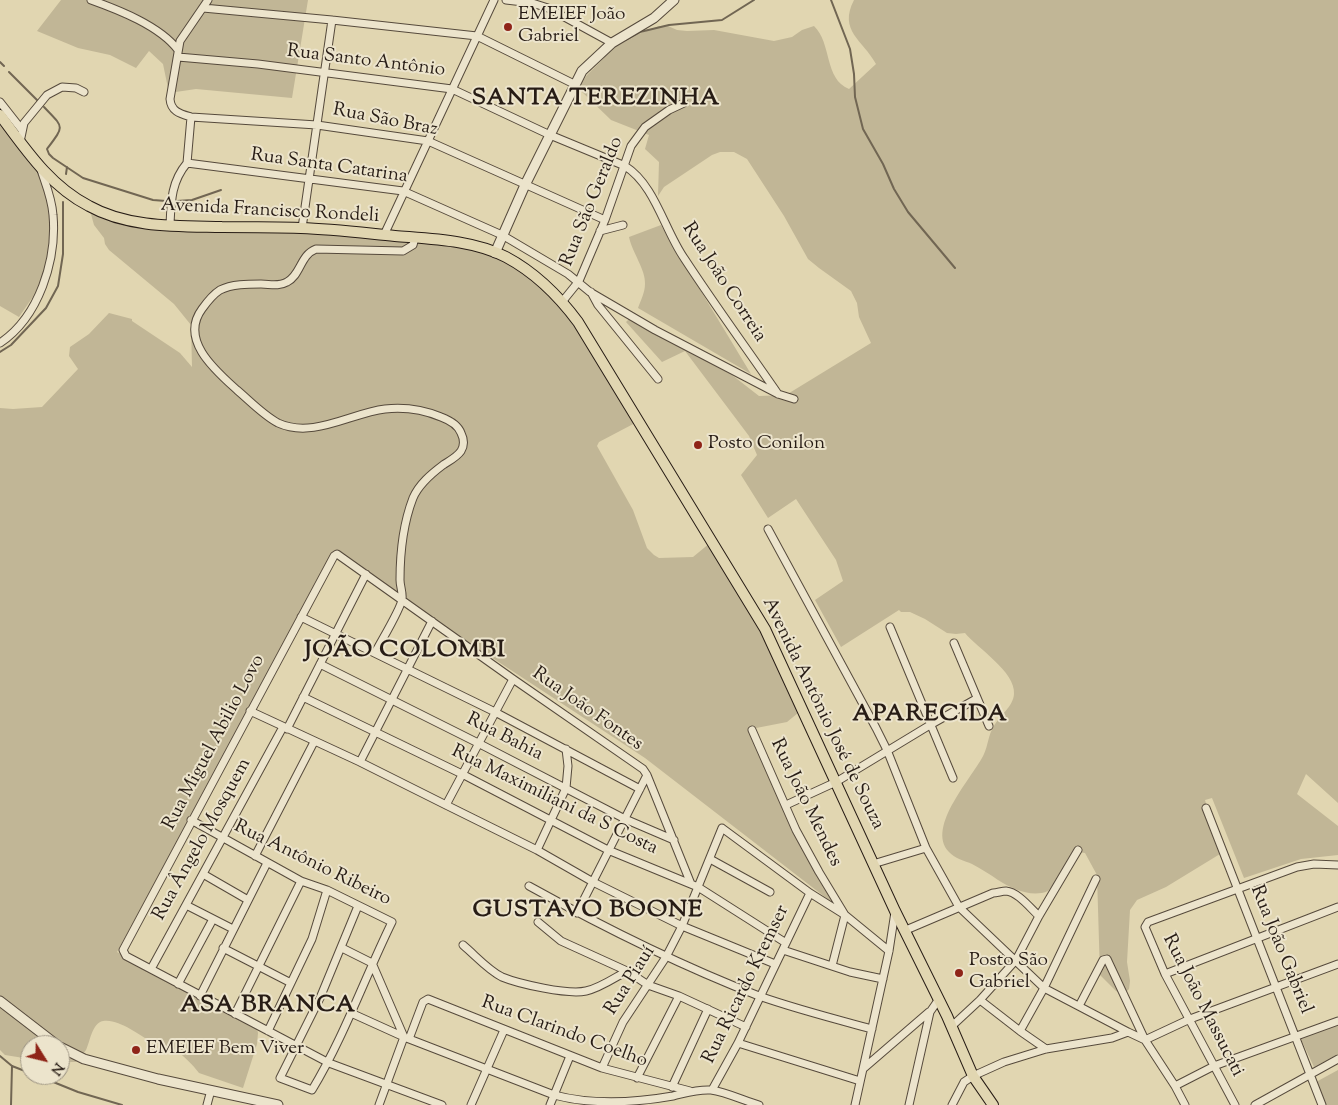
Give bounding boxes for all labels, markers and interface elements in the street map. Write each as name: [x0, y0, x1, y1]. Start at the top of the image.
place label: EMEIEF João Gabriel: [518, 5, 625, 49]
marker: EMEIEF João Gabriel: [502, 21, 514, 33]
street label: Rua Santo Antônio: [286, 41, 446, 83]
district label: SANTA TEREZINHA: [470, 86, 722, 114]
street label: Rua São Braz: [331, 100, 439, 142]
street label: Rua São Geraldo: [557, 134, 629, 270]
street label: Rua Santa Catarina: [249, 145, 409, 189]
street label: Avenida Francisco Rondeli: [160, 195, 380, 229]
street label: Rua João Correia: [676, 219, 770, 347]
place label: Posto Conilon: [708, 434, 825, 456]
marker: Posto Conilon: [692, 439, 704, 451]
street label: Avenida Antônio José de Souza: [756, 594, 888, 834]
district label: JOÃO COLOMBI: [303, 638, 507, 666]
street label: Rua Miguel Abilio Lovo: [159, 652, 271, 834]
street label: Rua João Fontes: [527, 663, 647, 757]
district label: APARECIDA: [851, 702, 1009, 730]
street label: Rua Bahia: [462, 709, 546, 767]
street label: Rua João Mendes: [764, 735, 846, 871]
street label: Rua Maximiliani da S Costa: [447, 741, 661, 861]
street label: Rua Ângelo Mosquem: [149, 755, 257, 925]
street label: Rua Antônio Ribeiro: [230, 816, 394, 912]
street label: Rua João Gabriel: [1244, 882, 1316, 1018]
district label: GUSTAVO BOONE: [471, 898, 705, 926]
street label: Rua Ricardo Kremser: [699, 902, 795, 1068]
street label: Rua João Massucati: [1156, 931, 1248, 1081]
street label: Rua Piauí: [601, 942, 661, 1020]
place label: Posto São Gabriel: [969, 951, 1048, 995]
marker: Posto São Gabriel: [953, 967, 965, 979]
street label: Rua Clarindo Coelho: [478, 992, 650, 1074]
district label: ASA BRANCA: [179, 993, 357, 1021]
north arrow: [20, 1035, 70, 1085]
place label: EMEIEF Bem Viver: [146, 1039, 304, 1061]
marker: EMEIEF Bem Viver: [130, 1044, 142, 1056]
text: N: [45, 1058, 68, 1079]

